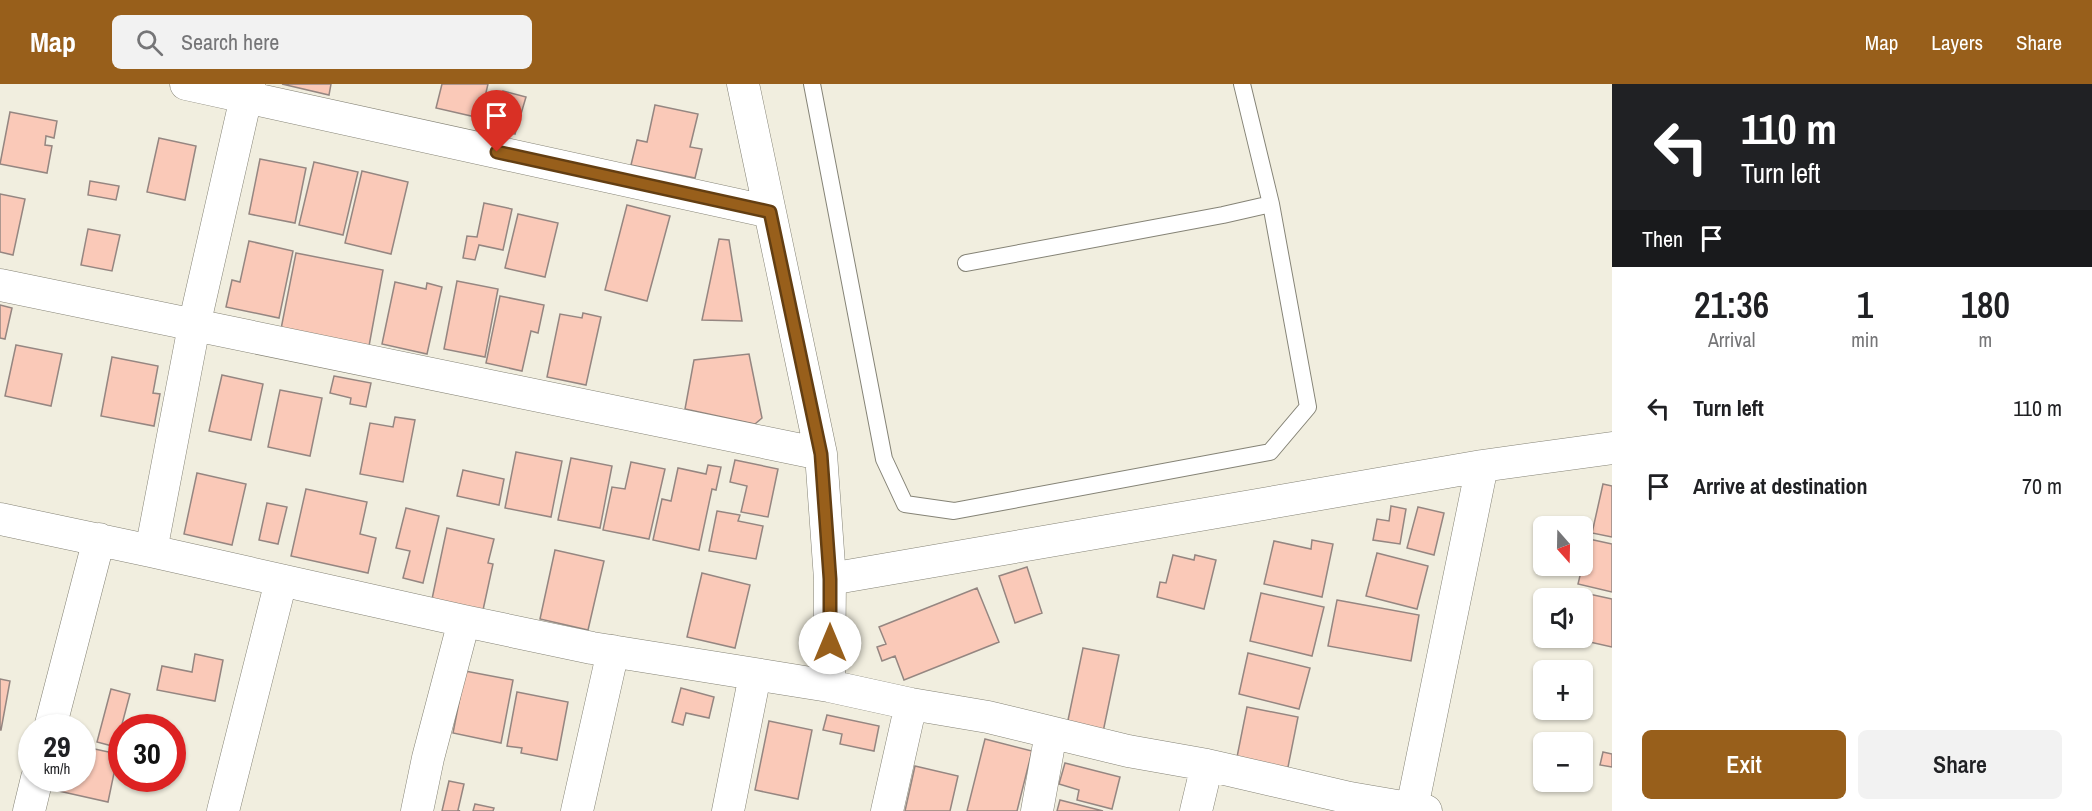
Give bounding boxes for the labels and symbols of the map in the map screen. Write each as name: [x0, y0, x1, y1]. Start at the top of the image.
pin: [471, 90, 522, 152]
north arrow: [1533, 516, 1593, 576]
position arrow: [798, 611, 862, 675]
speed limit sign: 30: [108, 714, 186, 792]

